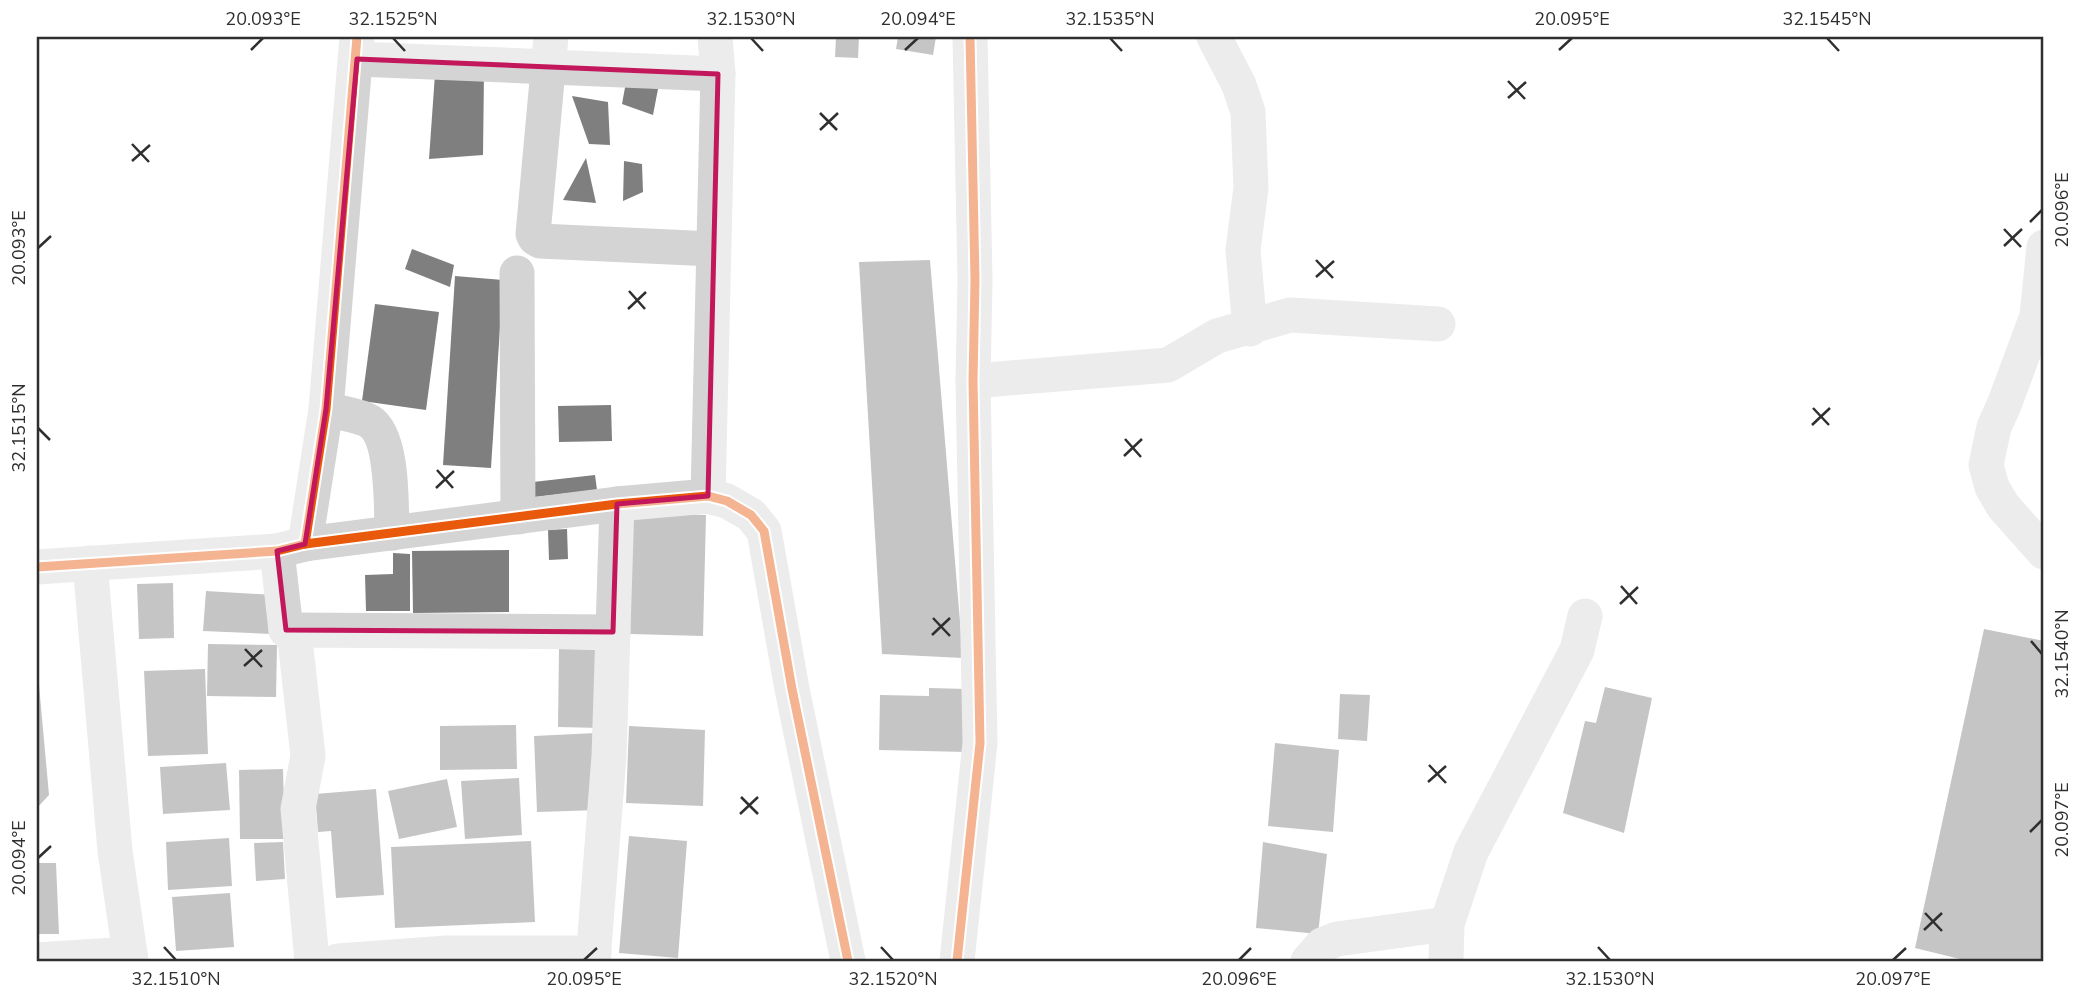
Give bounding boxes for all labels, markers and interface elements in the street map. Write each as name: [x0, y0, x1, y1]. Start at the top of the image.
text: 20.093°E: [225, 7, 301, 31]
text: 32.1525°N: [349, 7, 437, 31]
text: 32.1530°N: [707, 7, 795, 31]
text: 20.094°E: [880, 7, 956, 31]
text: 32.1535°N: [1066, 7, 1154, 31]
text: 20.095°E: [1534, 7, 1610, 31]
text: 32.1545°N: [1783, 7, 1871, 31]
text: 20.096°E: [2050, 172, 2074, 248]
text: 20.093°E: [7, 210, 31, 286]
text: 32.1515°N: [7, 384, 31, 472]
text: 32.1540°N: [2050, 610, 2074, 698]
text: 20.097°E: [2050, 782, 2074, 858]
text: 20.094°E: [7, 820, 31, 896]
text: 32.1510°N: [132, 967, 220, 991]
text: 20.095°E: [546, 967, 622, 991]
text: 32.1520°N: [849, 967, 937, 991]
text: 20.096°E: [1201, 967, 1277, 991]
text: 32.1530°N: [1566, 967, 1654, 991]
text: 20.097°E: [1855, 967, 1931, 991]

